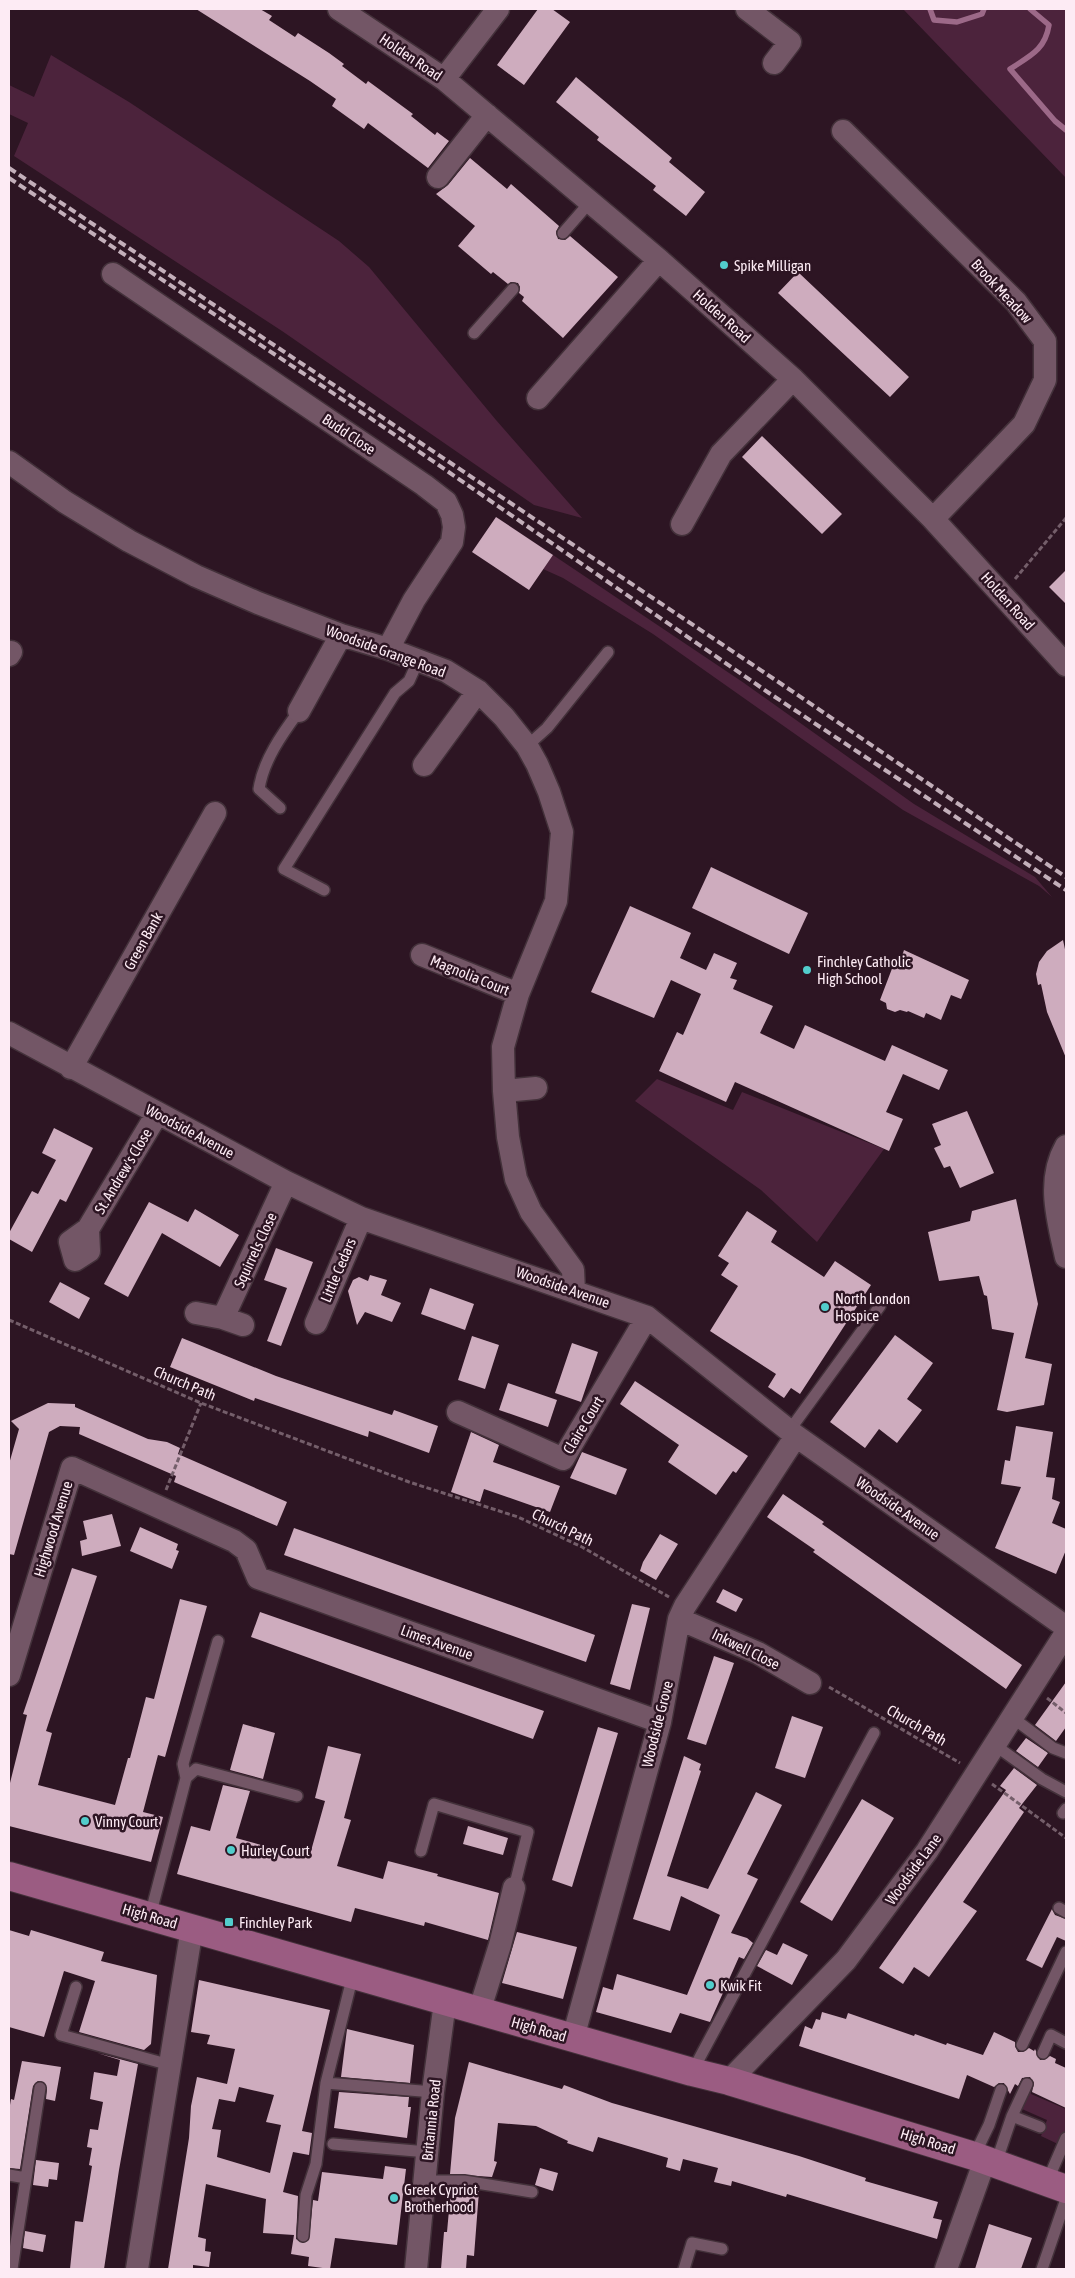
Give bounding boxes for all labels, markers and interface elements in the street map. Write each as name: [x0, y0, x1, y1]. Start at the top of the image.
street label: Holden Road: [377, 30, 445, 84]
street label: Brook Meadow: [968, 256, 1036, 326]
place label: Spike Milligan: [734, 257, 811, 274]
marker: Spike Milligan: [718, 259, 730, 271]
street label: Holden Road: [690, 286, 754, 346]
street label: Budd Close: [319, 410, 379, 458]
street label: Holden Road: [978, 569, 1038, 633]
street label: Woodside Grange Road: [324, 621, 448, 681]
street label: Green Bank: [120, 909, 166, 973]
street label: Magnolia Court: [428, 951, 512, 999]
place label: Finchley Catholic High School: [817, 953, 911, 987]
marker: Finchley Catholic High School: [801, 964, 813, 976]
street label: Woodside Avenue: [143, 1101, 237, 1162]
street label: St. Andrew's Close: [91, 1125, 155, 1217]
street label: Squirrels Close: [230, 1210, 280, 1290]
street label: Little Cedars: [317, 1235, 359, 1305]
street label: Woodside Avenue: [514, 1263, 612, 1311]
place label: North London Hospice: [835, 1290, 910, 1324]
marker: North London Hospice: [819, 1301, 831, 1313]
street label: Church Path: [151, 1362, 219, 1404]
street label: Claire Court: [559, 1393, 607, 1457]
street label: Woodside Avenue: [853, 1473, 943, 1543]
street label: Highwood Avenue: [30, 1479, 76, 1579]
street label: Church Path: [530, 1505, 596, 1549]
street label: Limes Avenue: [399, 1621, 476, 1663]
street label: Inkwell Close: [709, 1625, 783, 1673]
street label: Woodside Grove: [638, 1679, 676, 1769]
street label: Church Path: [884, 1701, 950, 1749]
place label: Vinny Court: [95, 1813, 158, 1830]
marker: Vinny Court: [79, 1815, 91, 1827]
street label: Woodside Lane: [882, 1830, 944, 1908]
place label: Hurley Court: [241, 1842, 310, 1859]
marker: Hurley Court: [225, 1844, 237, 1856]
street label: High Road: [120, 1900, 180, 1932]
place label: Finchley Park: [239, 1914, 313, 1931]
marker: Finchley Park: [223, 1916, 235, 1928]
place label: Kwik Fit: [720, 1977, 762, 1994]
marker: Kwik Fit: [704, 1979, 716, 1991]
street label: High Road: [509, 2013, 569, 2045]
street label: Britannia Road: [418, 2078, 444, 2162]
street label: High Road: [898, 2125, 958, 2157]
place label: Greek Cypriot Brotherhood: [404, 2181, 478, 2215]
marker: Greek Cypriot Brotherhood: [388, 2192, 400, 2204]

